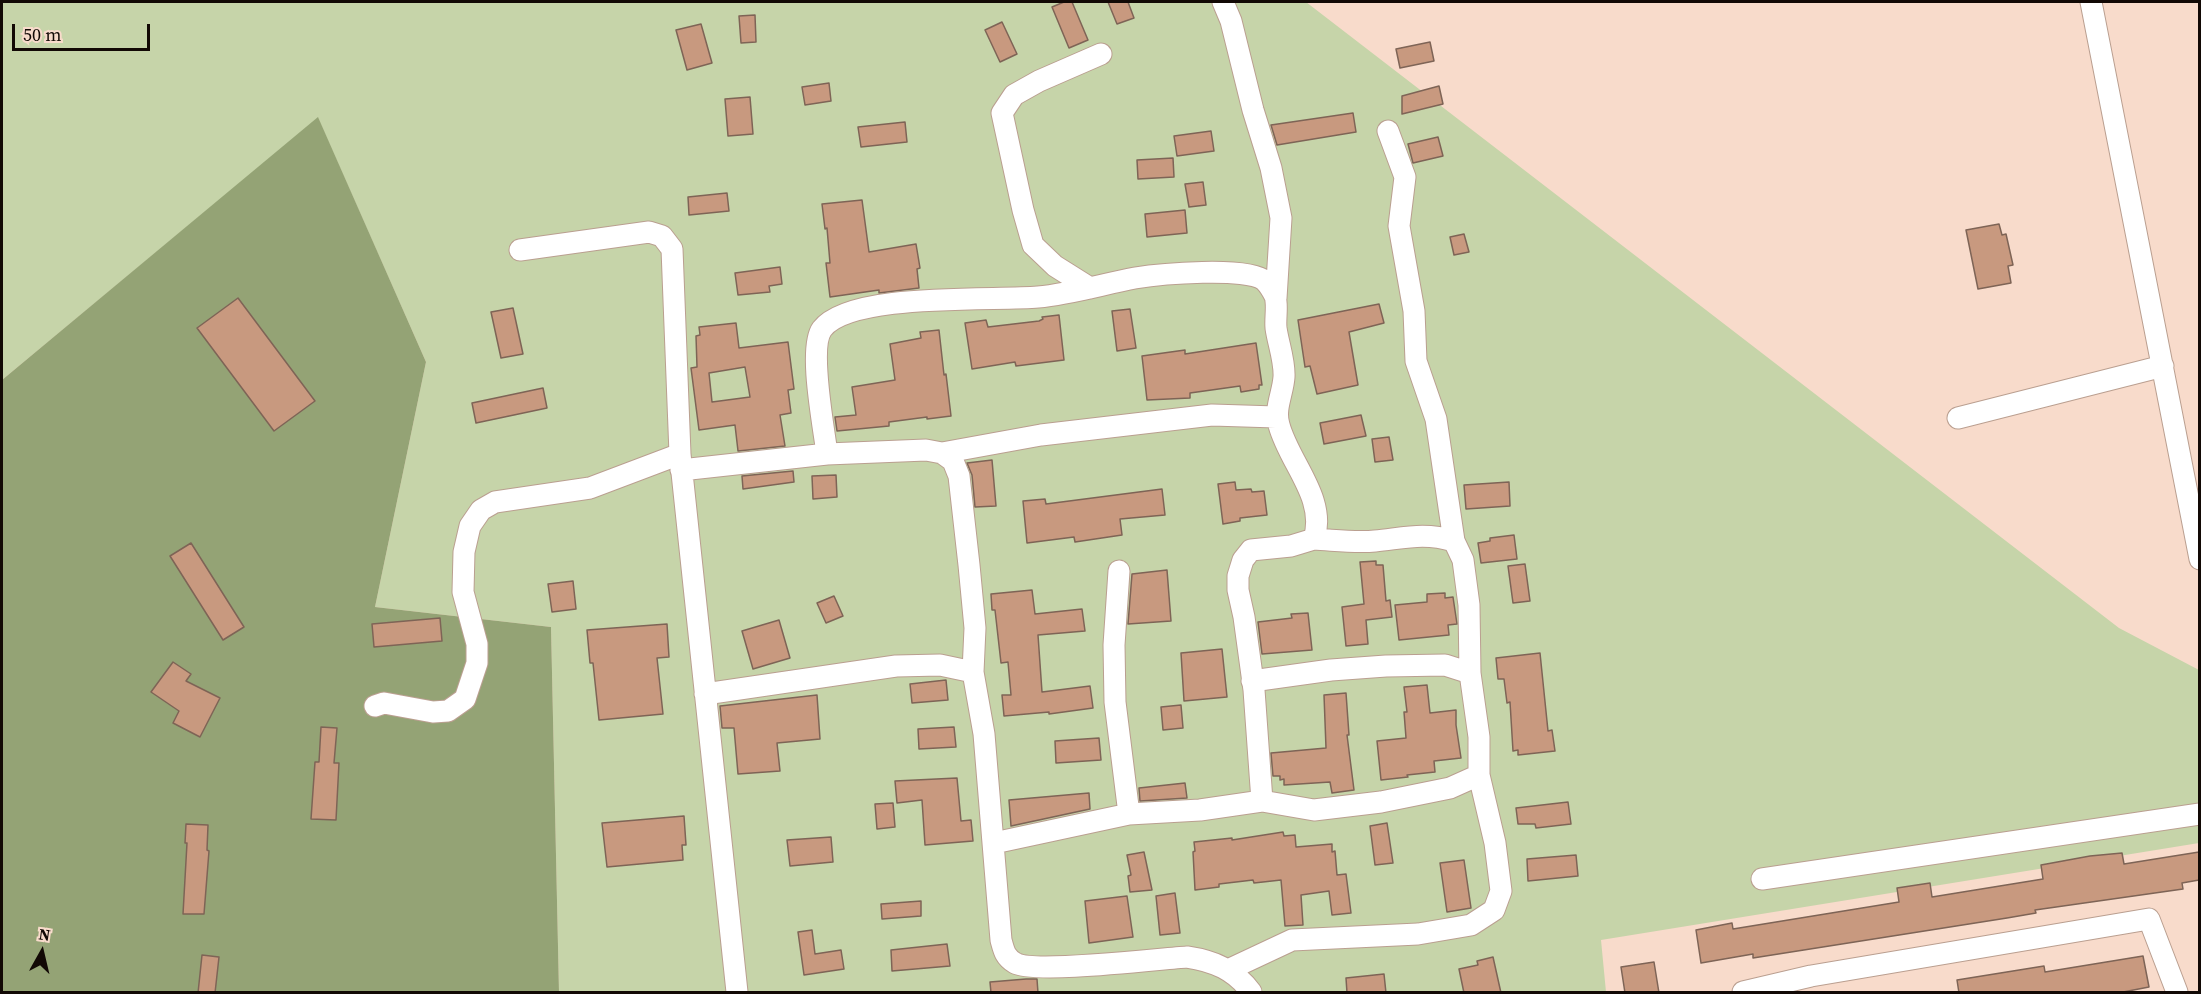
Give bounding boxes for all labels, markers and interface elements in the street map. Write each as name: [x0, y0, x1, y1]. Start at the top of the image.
scale bar: [15, 12, 153, 50]
text: 50 m: [23, 22, 61, 47]
north arrow: [12, 922, 72, 982]
text: N: [37, 922, 52, 946]

